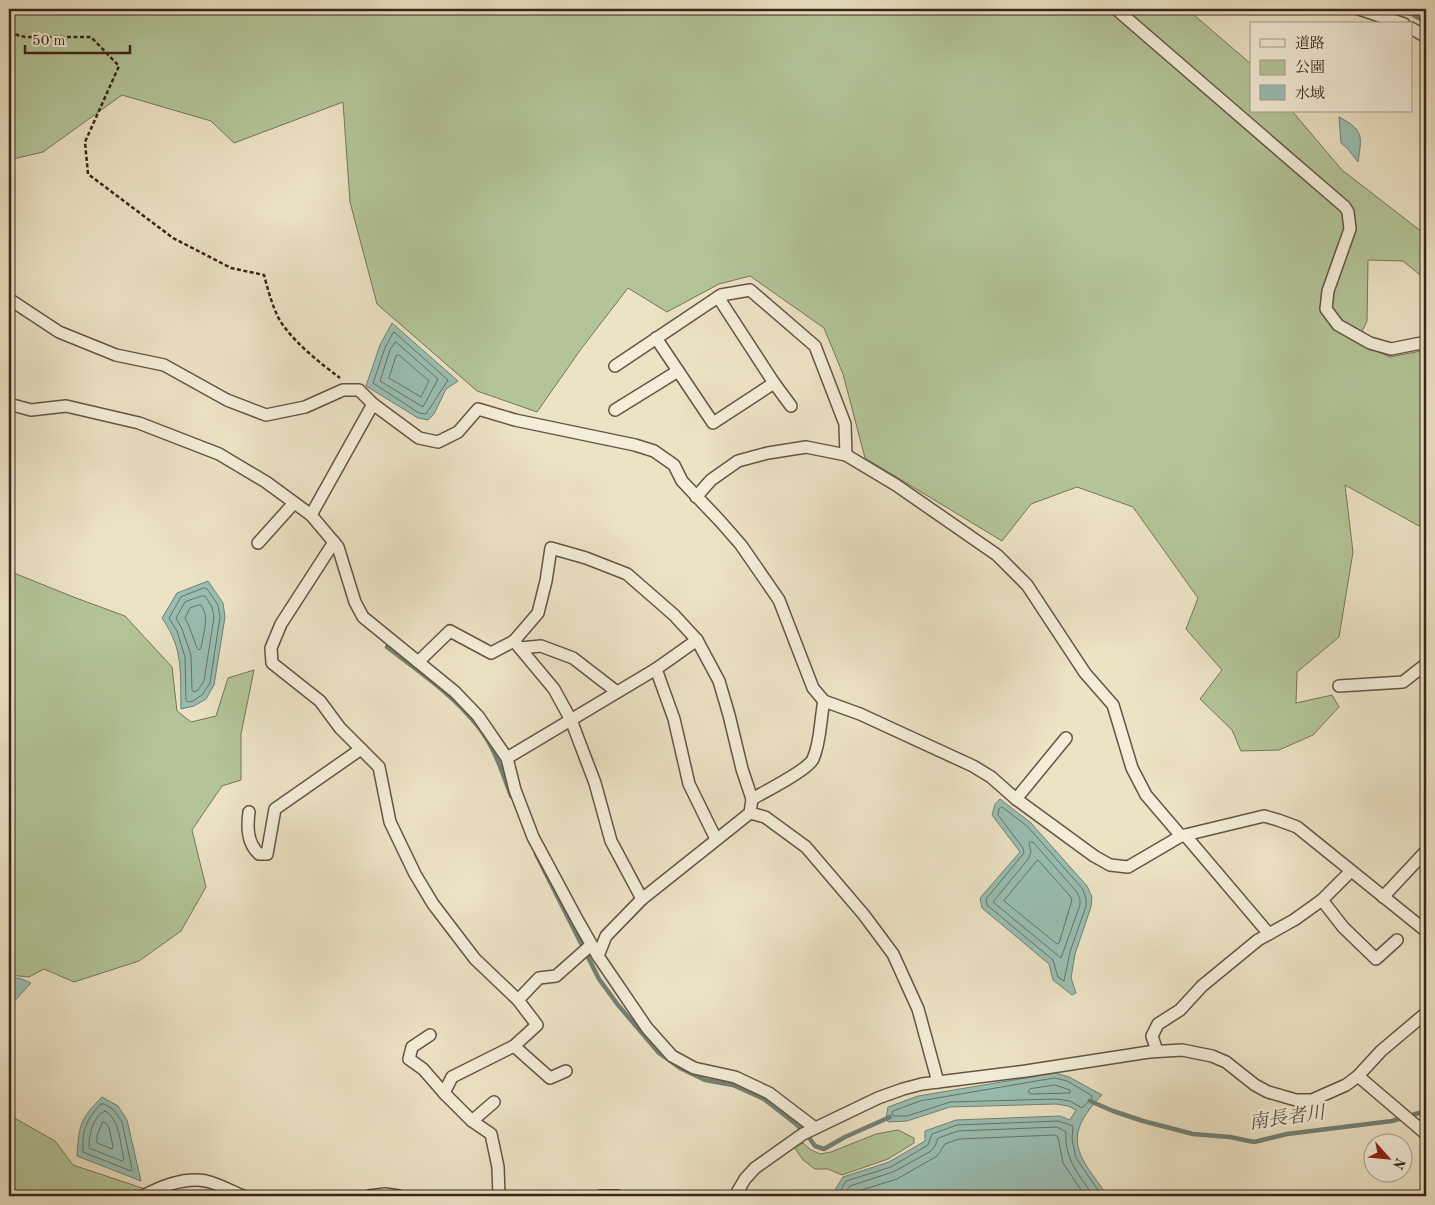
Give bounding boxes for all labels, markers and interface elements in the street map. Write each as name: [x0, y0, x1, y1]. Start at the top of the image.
scale bar: [25, 22, 130, 54]
legend: [1250, 22, 1412, 112]
text: 50 m: [32, 34, 66, 49]
text: 道路: [1295, 35, 1325, 52]
text: 公園: [1295, 59, 1325, 76]
text: 水域: [1295, 85, 1325, 102]
water label: 南長者川: [1248, 1102, 1328, 1134]
north arrow: [1362, 1132, 1412, 1182]
text: N: [1390, 1156, 1407, 1172]

